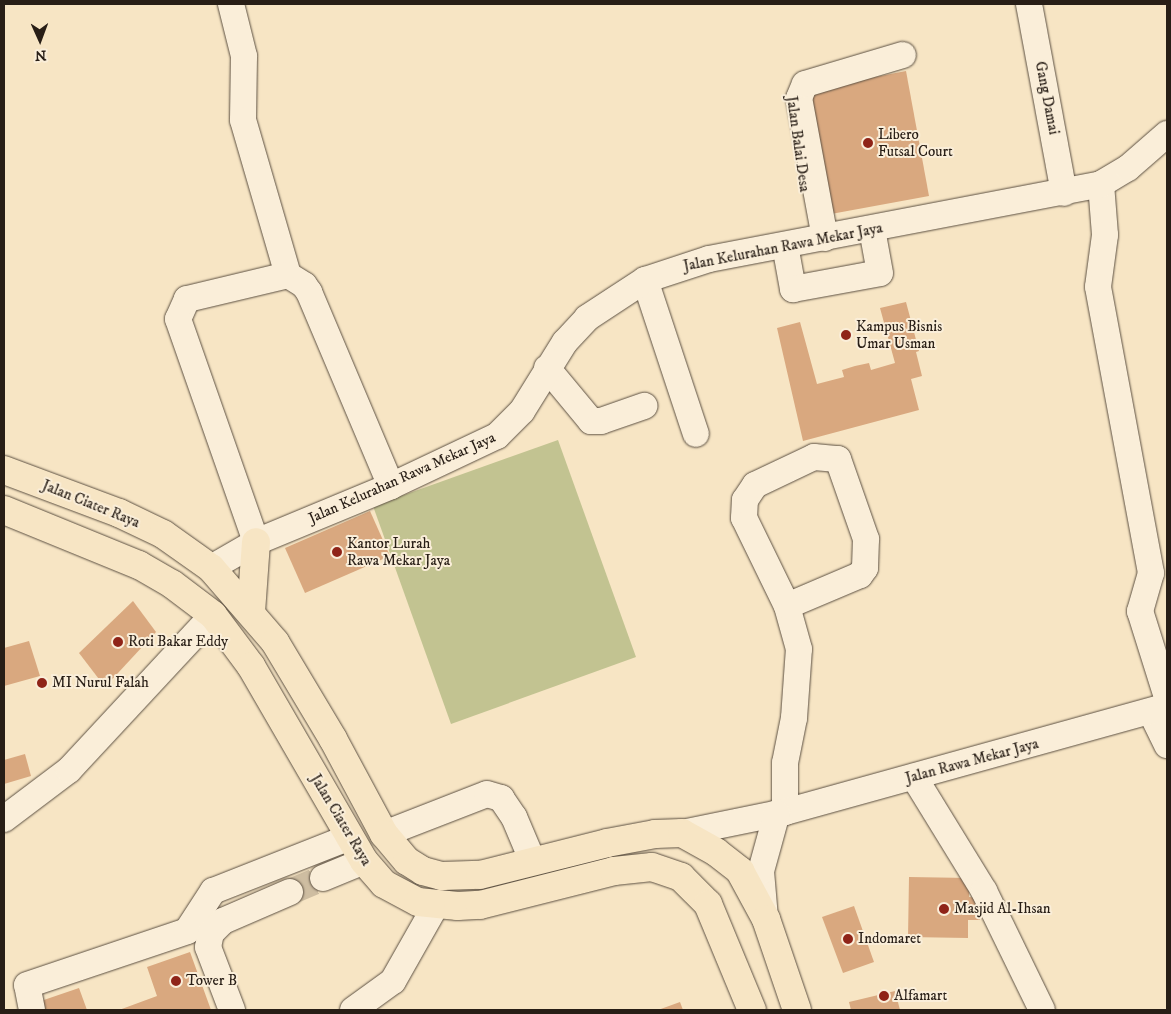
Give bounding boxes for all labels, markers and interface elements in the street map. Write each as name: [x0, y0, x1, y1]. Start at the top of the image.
north arrow: [15, 15, 65, 65]
text: N: [34, 46, 47, 64]
street label: Gang Damai: [1031, 60, 1063, 136]
street label: Jalan Balai Desa: [782, 95, 814, 193]
place label: Libero Futsal Court: [878, 125, 953, 160]
marker: Libero Futsal Court: [862, 137, 874, 149]
street label: Jalan Kelurahan Rawa Mekar Jaya: [682, 219, 884, 275]
place label: Kampus Bisnis Umar Usman: [856, 317, 942, 352]
marker: Kampus Bisnis Umar Usman: [840, 329, 852, 341]
street label: Jalan Kelurahan Rawa Mekar Jaya: [306, 429, 498, 527]
street label: Jalan Ciater Raya: [40, 476, 142, 532]
place label: Kantor Lurah Rawa Mekar Jaya: [347, 534, 450, 569]
marker: Kantor Lurah Rawa Mekar Jaya: [331, 546, 343, 558]
place label: Roti Bakar Eddy: [128, 633, 228, 651]
marker: Roti Bakar Eddy: [112, 636, 124, 648]
place label: MI Nurul Falah: [52, 674, 149, 692]
marker: MI Nurul Falah: [36, 677, 48, 689]
street label: Jalan Rawa Mekar Jaya: [903, 735, 1041, 787]
street label: Jalan Ciater Raya: [307, 771, 375, 869]
place label: Masjid Al-Ihsan: [954, 900, 1051, 918]
marker: Masjid Al-Ihsan: [938, 903, 950, 915]
place label: Indomaret: [858, 930, 921, 948]
marker: Indomaret: [842, 933, 854, 945]
place label: Tower B: [186, 972, 237, 990]
marker: Tower B: [170, 975, 182, 987]
place label: Alfamart: [894, 987, 947, 1005]
marker: Alfamart: [878, 990, 890, 1002]

